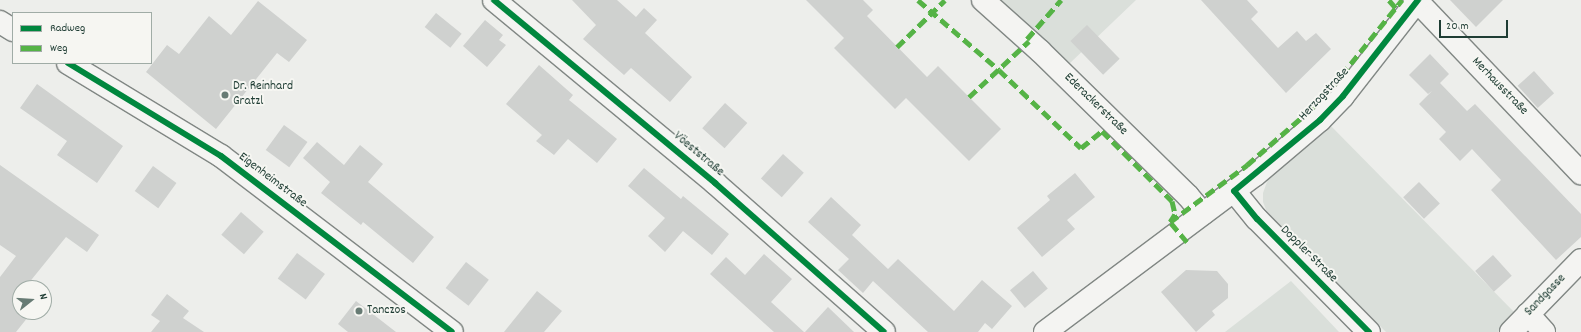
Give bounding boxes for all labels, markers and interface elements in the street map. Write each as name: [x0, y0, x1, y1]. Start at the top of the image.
legend: [12, 12, 152, 64]
scale bar: [1441, 12, 1510, 38]
text: 20 m: [1446, 18, 1469, 35]
text: Radweg: [50, 20, 85, 37]
text: Weg: [50, 40, 67, 57]
street label: Merhausstraße: [1468, 55, 1530, 119]
street label: Herzogstraße: [1297, 65, 1353, 125]
street label: Ederackerstraße: [1060, 71, 1130, 139]
place label: Dr. Reinhard Gratzl: [233, 80, 293, 111]
marker: Dr. Reinhard Gratzl: [220, 90, 230, 100]
street label: Vöeststraße: [670, 129, 726, 181]
street label: Eigenheimstraße: [235, 150, 309, 212]
street label: Doppler Straße: [1276, 223, 1340, 287]
street label: Sandgasse: [1522, 272, 1570, 320]
north arrow: [12, 280, 52, 320]
text: N: [34, 292, 51, 302]
place label: Tanczos: [367, 303, 406, 319]
marker: Tanczos: [354, 306, 364, 316]

